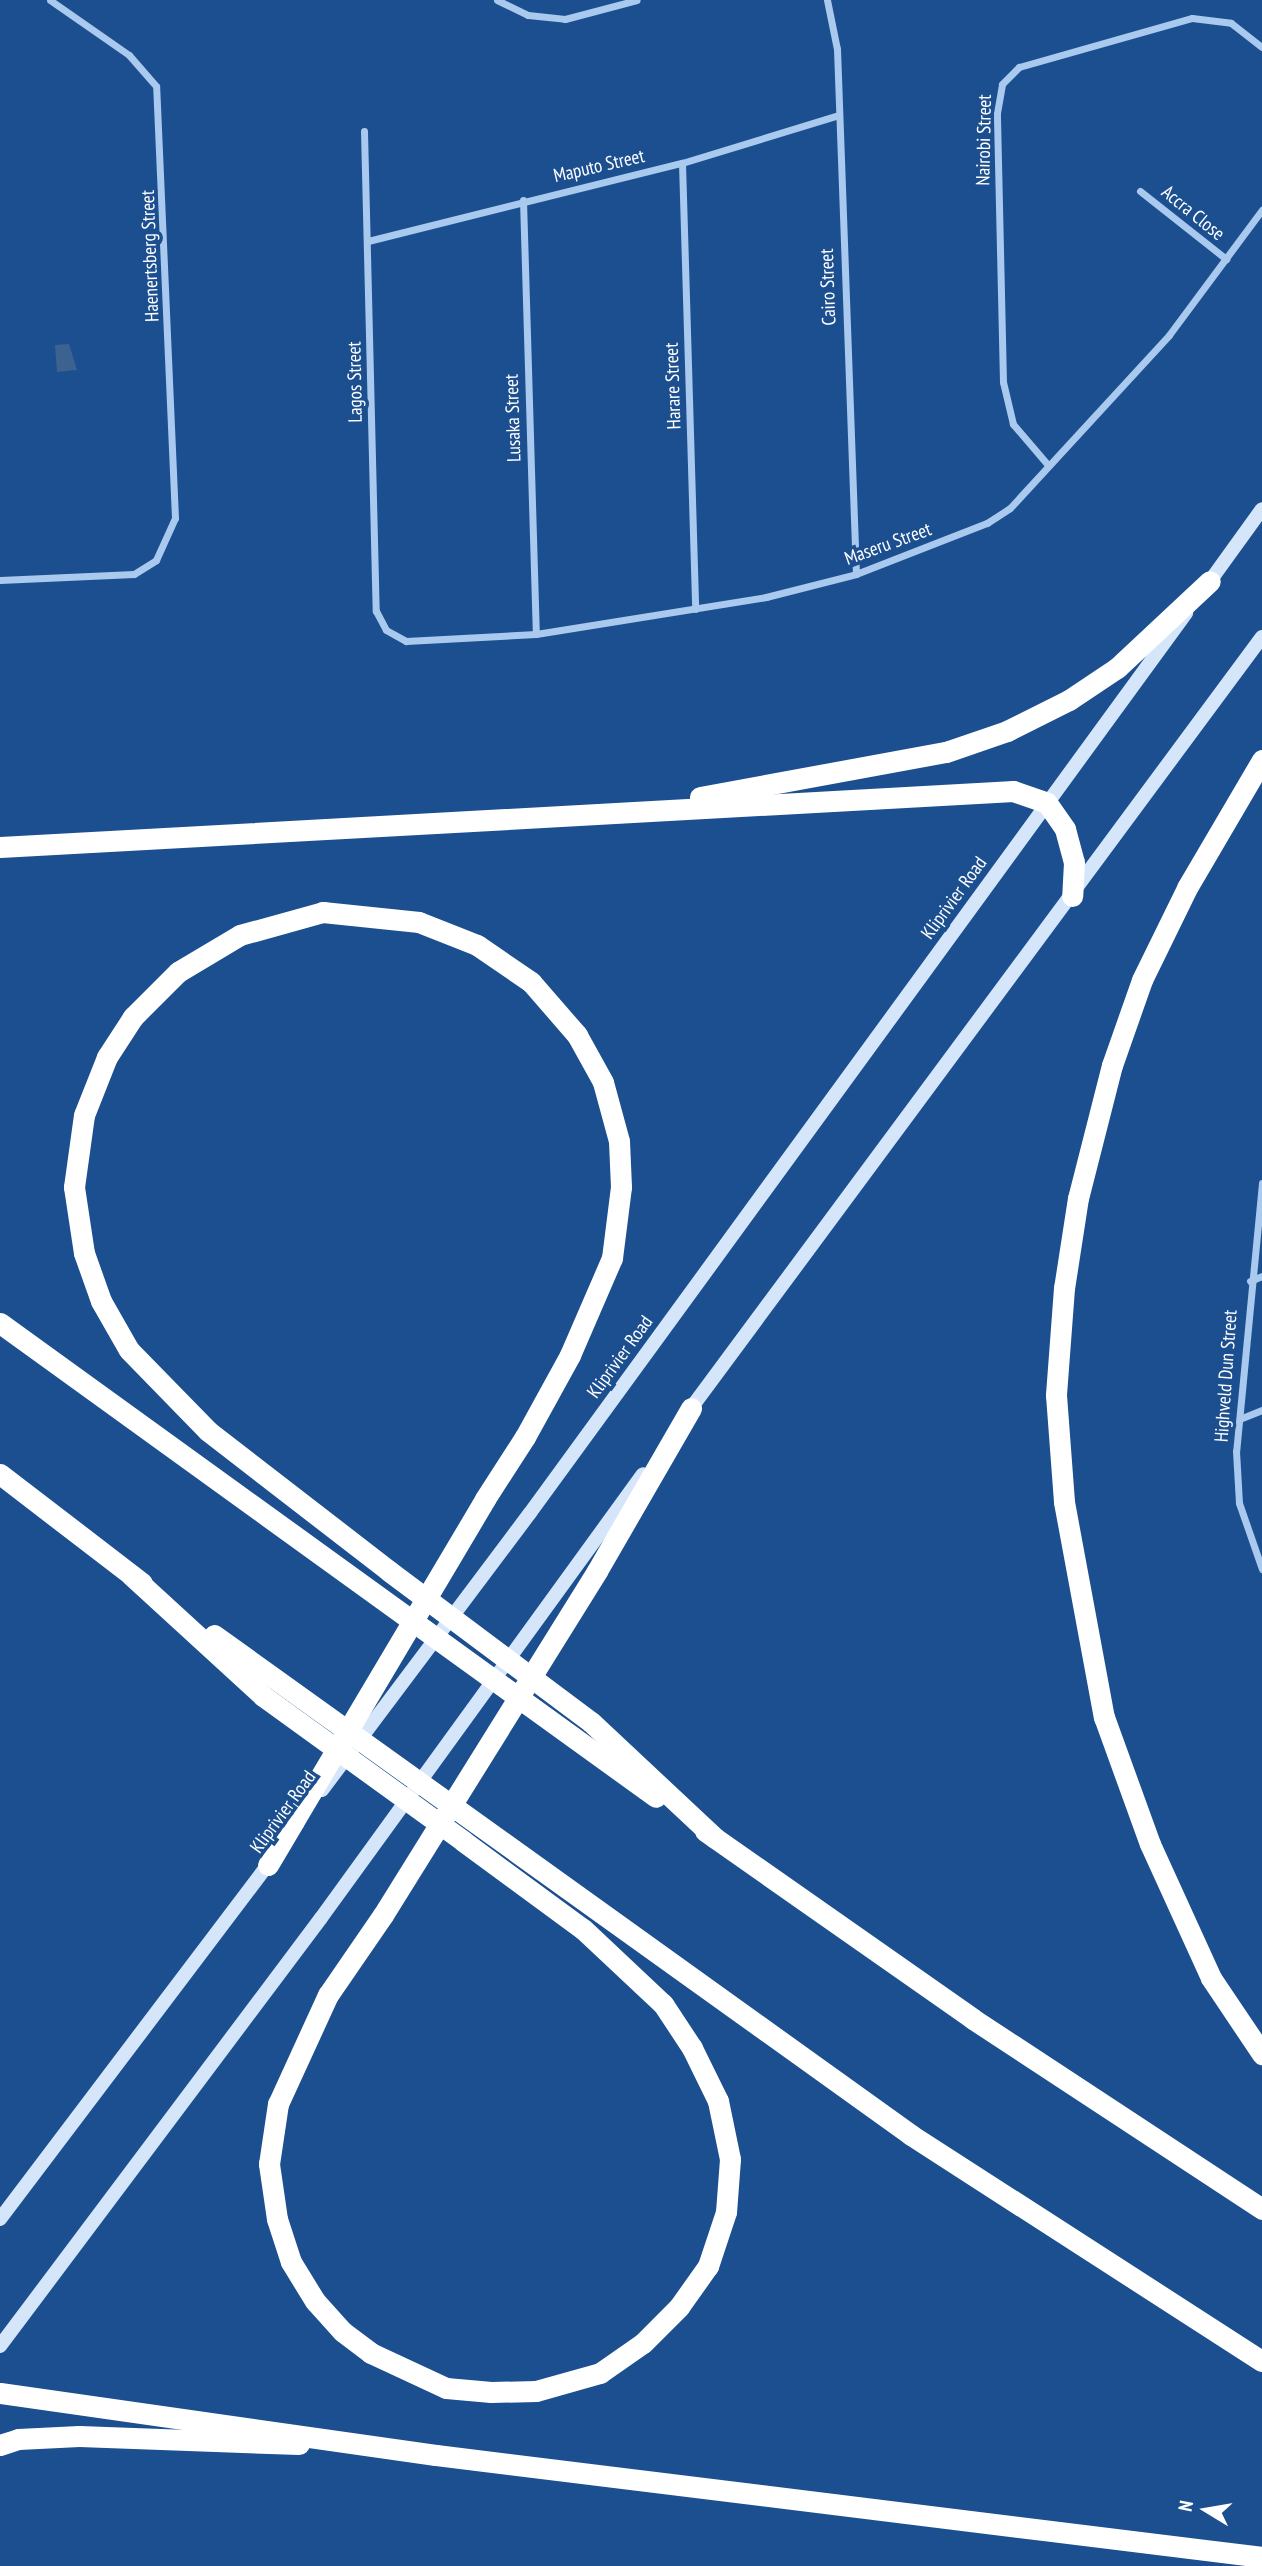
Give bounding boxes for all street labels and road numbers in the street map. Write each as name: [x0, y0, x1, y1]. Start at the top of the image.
street label: Nairobi Street: [972, 94, 996, 186]
street label: Maputo Street: [551, 144, 647, 188]
street label: Accra Close: [1157, 181, 1229, 245]
street label: Haenertsberg Street: [136, 190, 164, 322]
street label: Cairo Street: [815, 248, 841, 326]
street label: Lagos Street: [343, 341, 367, 423]
street label: Harare Street: [660, 342, 686, 430]
street label: Lusaka Street: [500, 374, 526, 462]
street label: Maseru Street: [841, 518, 935, 570]
street label: Kliprivier Road: [916, 852, 992, 944]
street label: Highveld Dun Street: [1210, 1309, 1242, 1443]
street label: Kliprivier Road: [582, 1311, 658, 1403]
street label: Kliprivier Road: [245, 1766, 321, 1858]

